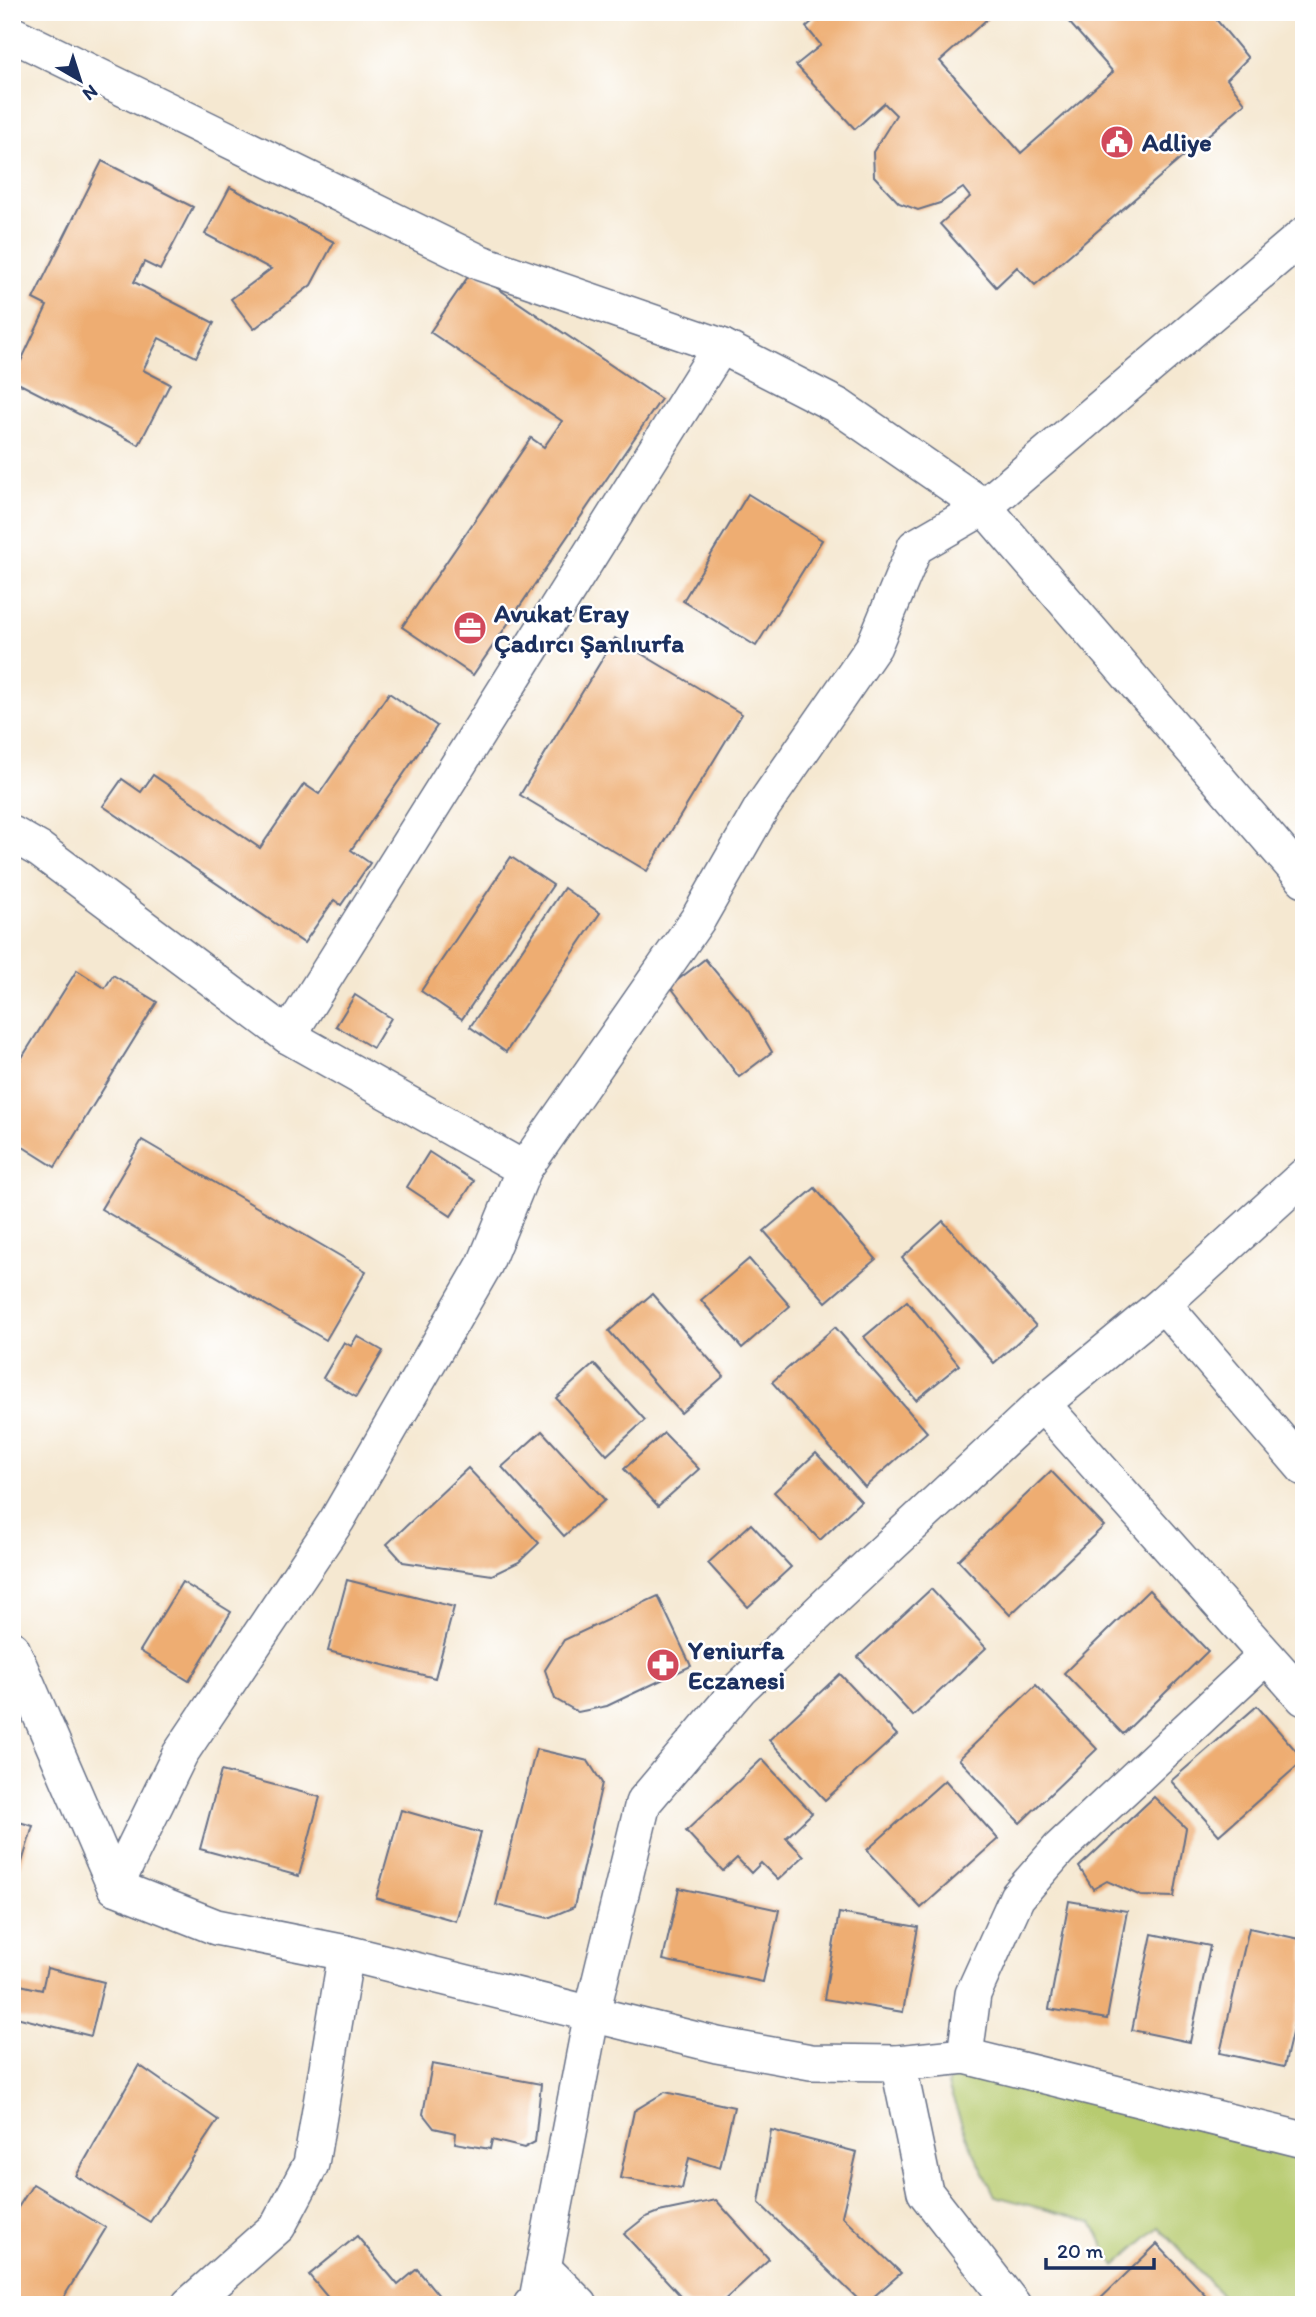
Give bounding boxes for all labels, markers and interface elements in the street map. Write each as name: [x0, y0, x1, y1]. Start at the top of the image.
north arrow: [46, 46, 116, 116]
text: N: [78, 80, 103, 106]
public building icon: Adliye: [1098, 123, 1136, 161]
place label: Adliye: [1141, 126, 1212, 158]
place label: Avukat Eray Çadırcı Şanlıurfa: [493, 597, 684, 659]
office icon: Avukat Eray Çadırcı Şanlıurfa: [451, 609, 489, 647]
place label: Yeniurfa Eczanesi: [687, 1634, 785, 1696]
pharmacy icon: Yeniurfa Eczanesi: [644, 1646, 682, 1684]
scale bar: [1046, 2226, 1155, 2270]
text: 20 m: [1057, 2238, 1104, 2263]

